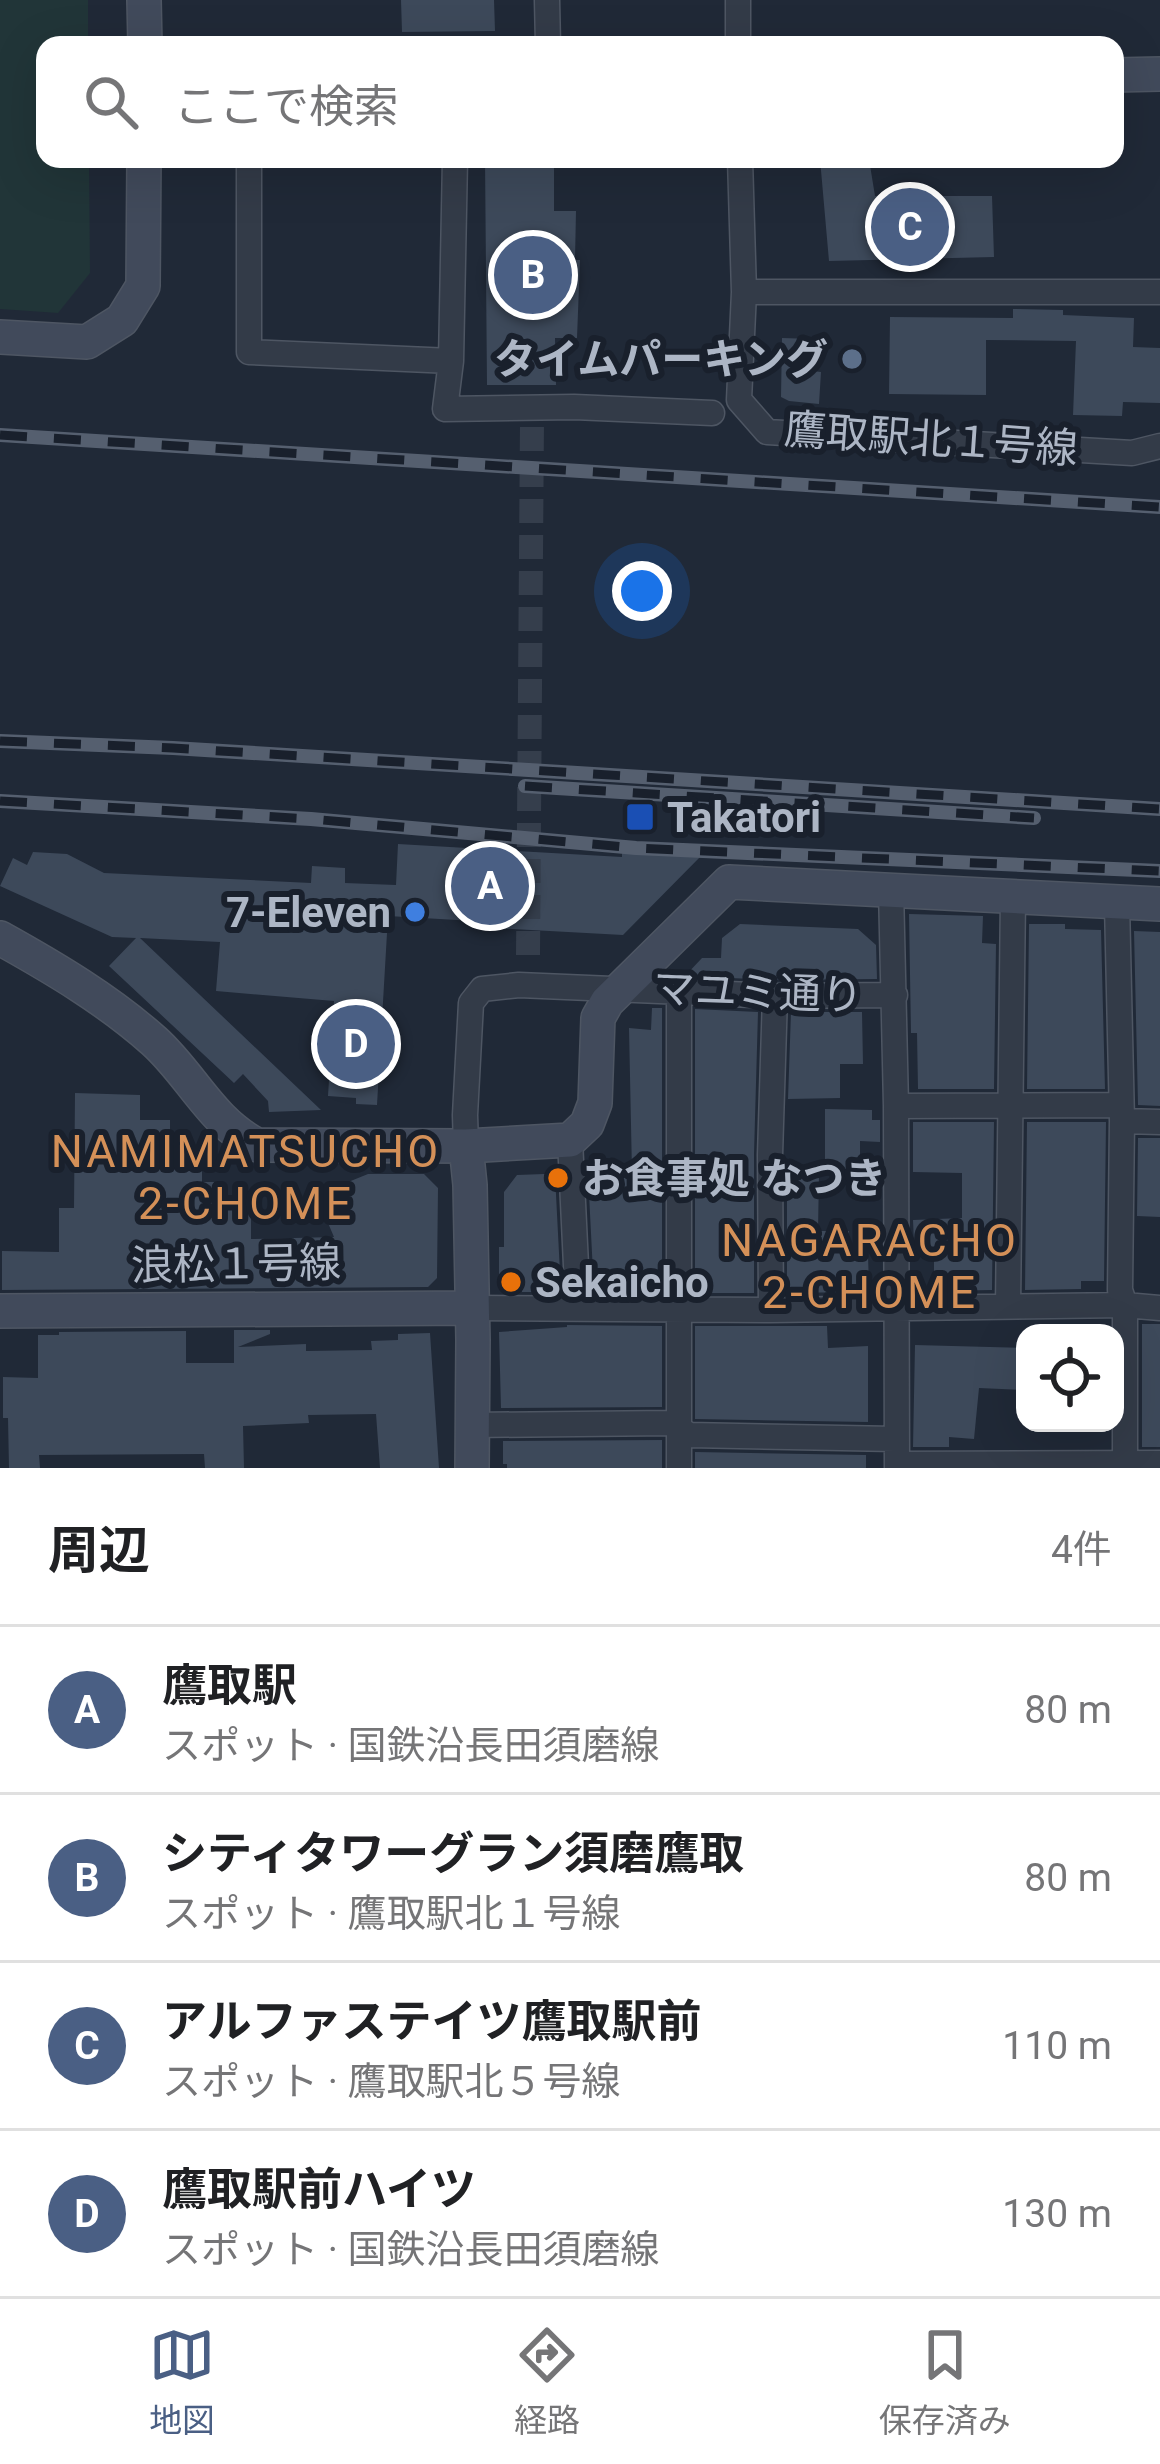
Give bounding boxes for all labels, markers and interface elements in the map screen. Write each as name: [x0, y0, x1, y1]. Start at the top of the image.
search box: [36, 36, 1124, 168]
icon: search: [78, 69, 144, 135]
text: ここで検索: [174, 80, 399, 133]
pin: C: [871, 182, 949, 272]
pin: B: [494, 230, 572, 320]
place label: タイムパーキング: [494, 335, 828, 384]
marker: タイムパーキング: [839, 346, 865, 372]
street label: 鷹取駅北１号線: [783, 404, 1079, 474]
your location: [612, 561, 672, 621]
place label: Takatori: [667, 793, 821, 842]
marker: Takatori: [624, 801, 656, 833]
pin: A: [451, 841, 529, 931]
place label: 7-Eleven: [226, 888, 391, 937]
marker: 7-Eleven: [402, 899, 428, 925]
street label: マユミ通り: [652, 964, 864, 1020]
pin: D: [317, 999, 395, 1089]
district label: NAMIMATSUCHO 2-CHOME: [51, 1125, 441, 1230]
place label: お食事処 なつき: [582, 1154, 886, 1203]
marker: お食事処 なつき: [545, 1165, 571, 1191]
district label: NAGARACHO 2-CHOME: [721, 1214, 1019, 1319]
street label: 浪松１号線: [131, 1238, 341, 1290]
place label: Sekaicho: [535, 1258, 709, 1307]
marker: Sekaicho: [498, 1269, 524, 1295]
map controls: [1016, 1324, 1124, 1432]
button: locate: [1016, 1324, 1124, 1432]
text: 周辺: [48, 1521, 150, 1580]
text: 4件: [1051, 1527, 1112, 1573]
text: 鷹取駅: [162, 1659, 297, 1712]
text: A: [74, 1687, 100, 1733]
text: 80 m: [1024, 1687, 1112, 1733]
text: スポット · 国鉄沿長田須磨線: [162, 1723, 660, 1769]
text: シティタワーグラン須磨鷹取: [162, 1827, 744, 1880]
text: B: [75, 1855, 99, 1901]
text: 80 m: [1024, 1855, 1112, 1901]
text: スポット · 鷹取駅北１号線: [162, 1891, 621, 1937]
text: アルファステイツ鷹取駅前: [162, 1995, 702, 2048]
text: C: [74, 2023, 100, 2069]
text: 110 m: [1002, 2023, 1112, 2069]
text: スポット · 鷹取駅北５号線: [162, 2059, 621, 2105]
text: 鷹取駅前ハイツ: [162, 2163, 476, 2216]
text: D: [74, 2191, 100, 2237]
text: 130 m: [1002, 2191, 1112, 2237]
text: スポット · 国鉄沿長田須磨線: [162, 2227, 660, 2273]
tab: 地図: [149, 2322, 215, 2442]
tab: 経路: [514, 2322, 580, 2442]
tab: 保存済み: [879, 2322, 1011, 2442]

